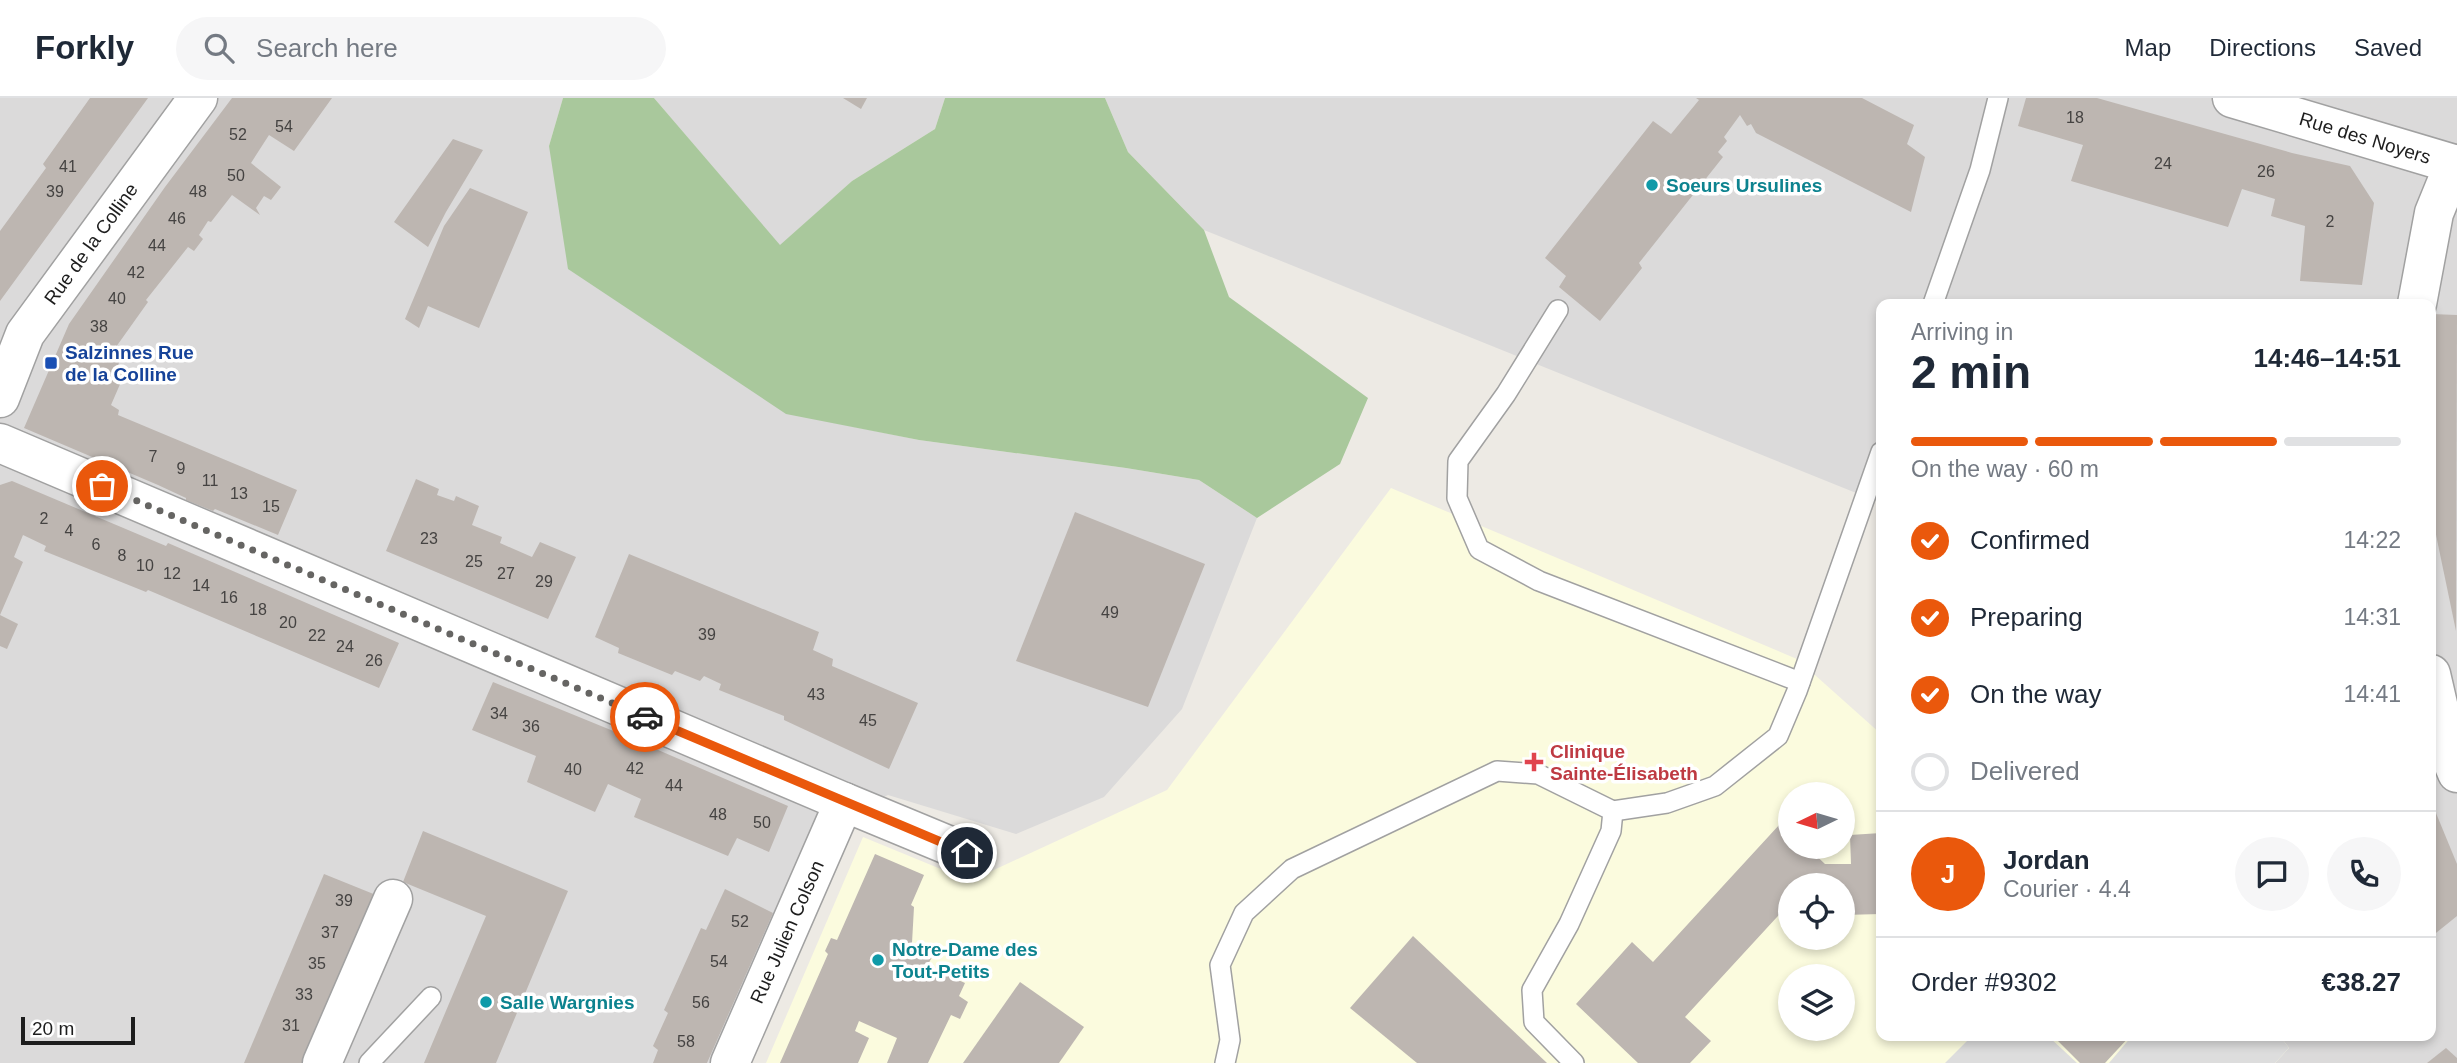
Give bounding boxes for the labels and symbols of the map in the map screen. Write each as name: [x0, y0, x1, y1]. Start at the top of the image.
street label: Rue des Noyers: [2297, 108, 2433, 168]
house number: 18: [2066, 109, 2084, 126]
house number: 54: [275, 118, 293, 135]
house number: 52: [229, 126, 247, 143]
house number: 24: [2154, 155, 2172, 172]
house number: 41: [59, 158, 77, 175]
house number: 26: [2257, 163, 2275, 180]
house number: 50: [227, 167, 245, 184]
place label: Soeurs Ursulines: [1666, 175, 1822, 196]
marker: Soeurs Ursulines: [1644, 177, 1660, 193]
street label: Rue de la Colline: [40, 179, 142, 309]
house number: 39: [46, 183, 64, 200]
house number: 48: [189, 183, 207, 200]
house number: 46: [168, 210, 186, 227]
house number: 2: [2326, 213, 2335, 230]
house number: 44: [148, 237, 166, 254]
house number: 42: [127, 264, 145, 281]
house number: 40: [108, 290, 126, 307]
house number: 38: [90, 318, 108, 335]
place label: Salzinnes Rue de la Colline: [65, 342, 194, 385]
marker: Salzinnes Rue de la Colline: [43, 355, 59, 371]
house number: 7: [149, 448, 158, 465]
pin: [72, 456, 132, 516]
house number: 9: [177, 460, 186, 477]
house number: 11: [202, 472, 218, 489]
house number: 13: [230, 485, 248, 502]
house number: 15: [262, 498, 280, 515]
house number: 2: [40, 510, 49, 527]
house number: 4: [65, 522, 74, 539]
house number: 23: [420, 530, 438, 547]
house number: 6: [92, 536, 101, 553]
house number: 8: [118, 547, 127, 564]
house number: 25: [465, 553, 483, 570]
house number: 10: [136, 557, 154, 574]
house number: 12: [163, 565, 181, 582]
house number: 27: [497, 565, 515, 582]
house number: 29: [535, 573, 553, 590]
house number: 14: [192, 577, 210, 594]
house number: 16: [220, 589, 238, 606]
house number: 18: [249, 601, 267, 618]
house number: 49: [1101, 604, 1119, 621]
house number: 20: [279, 614, 297, 631]
house number: 39: [698, 626, 716, 643]
house number: 22: [308, 627, 326, 644]
house number: 24: [336, 638, 354, 655]
house number: 26: [365, 652, 383, 669]
courier: [610, 682, 680, 752]
house number: 43: [807, 686, 825, 703]
house number: 34: [490, 705, 508, 722]
house number: 45: [859, 712, 877, 729]
house number: 36: [522, 718, 540, 735]
place label: Clinique Sainte-Élisabeth: [1550, 741, 1698, 784]
marker: Clinique Sainte-Élisabeth: [1524, 752, 1544, 772]
house number: 42: [626, 760, 644, 777]
house number: 40: [564, 761, 582, 778]
house number: 44: [665, 777, 683, 794]
north arrow: [1778, 782, 1855, 859]
house number: 48: [709, 806, 727, 823]
house number: 50: [753, 814, 771, 831]
pin: [937, 823, 997, 883]
street label: Rue Julien Colson: [746, 857, 828, 1007]
house number: 39: [335, 892, 353, 909]
house number: 52: [731, 913, 749, 930]
house number: 37: [321, 924, 339, 941]
place label: Notre-Dame des Tout-Petits: [892, 939, 1038, 982]
marker: Notre-Dame des Tout-Petits: [870, 952, 886, 968]
house number: 54: [710, 953, 728, 970]
house number: 35: [308, 955, 326, 972]
house number: 33: [295, 986, 313, 1003]
place label: Salle Wargnies: [500, 992, 634, 1013]
marker: Salle Wargnies: [478, 994, 494, 1010]
house number: 56: [692, 994, 710, 1011]
scale bar: [21, 1014, 135, 1046]
house number: 31: [282, 1017, 300, 1034]
house number: 58: [677, 1033, 695, 1050]

